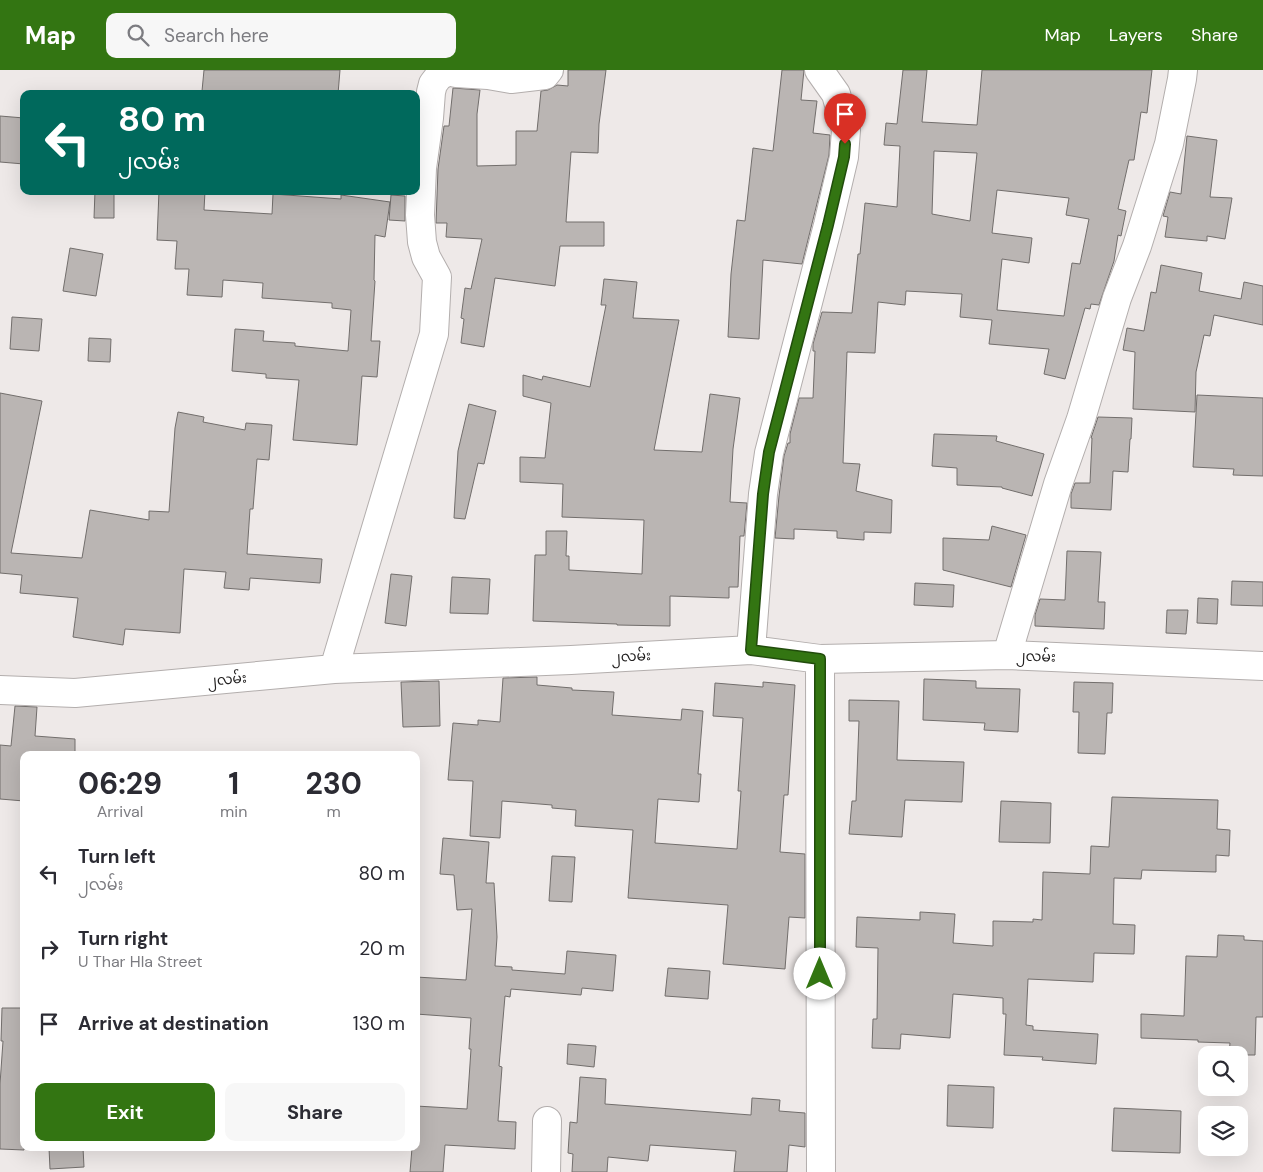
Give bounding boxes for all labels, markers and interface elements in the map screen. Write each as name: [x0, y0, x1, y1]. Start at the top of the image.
search box: [106, 13, 456, 58]
text: Map: [25, 20, 76, 51]
icon: search: [124, 21, 152, 49]
text: Search here: [164, 23, 269, 48]
text: Map: [1045, 23, 1081, 47]
text: Layers: [1109, 23, 1163, 47]
text: Share: [1191, 23, 1238, 47]
pin: [824, 93, 866, 144]
text: 80 m: [118, 96, 206, 142]
icon: arrive: [831, 100, 859, 128]
icon: left: [35, 110, 100, 175]
text: ၂လမ်း: [118, 147, 180, 176]
street label: ၂လမ်း: [611, 645, 651, 669]
street label: ၂လမ်း: [1016, 645, 1056, 669]
street label: ၂လမ်း: [206, 667, 248, 693]
text: 06:29: [78, 764, 162, 803]
text: 1: [228, 764, 239, 803]
text: 230: [305, 764, 362, 803]
text: Arrival: [97, 801, 143, 822]
text: min: [220, 801, 247, 822]
text: m: [327, 801, 341, 822]
text: Turn left: [78, 844, 156, 869]
icon: left: [35, 860, 63, 888]
text: 80 m: [358, 861, 405, 886]
text: ၂လမ်း: [78, 874, 123, 895]
text: Turn right: [78, 926, 168, 951]
icon: right: [35, 935, 63, 963]
text: 20 m: [359, 936, 405, 961]
position arrow: [793, 947, 845, 999]
text: U Thar Hla Street: [78, 951, 203, 972]
icon: arrive: [35, 1010, 63, 1038]
text: Arrive at destination: [78, 1011, 269, 1036]
text: 130 m: [353, 1011, 405, 1036]
map controls: [1198, 1046, 1248, 1156]
button: search: [1198, 1046, 1248, 1096]
button: Exit: [35, 1083, 215, 1141]
button: Share: [225, 1083, 405, 1141]
button: layers: [1198, 1106, 1248, 1156]

